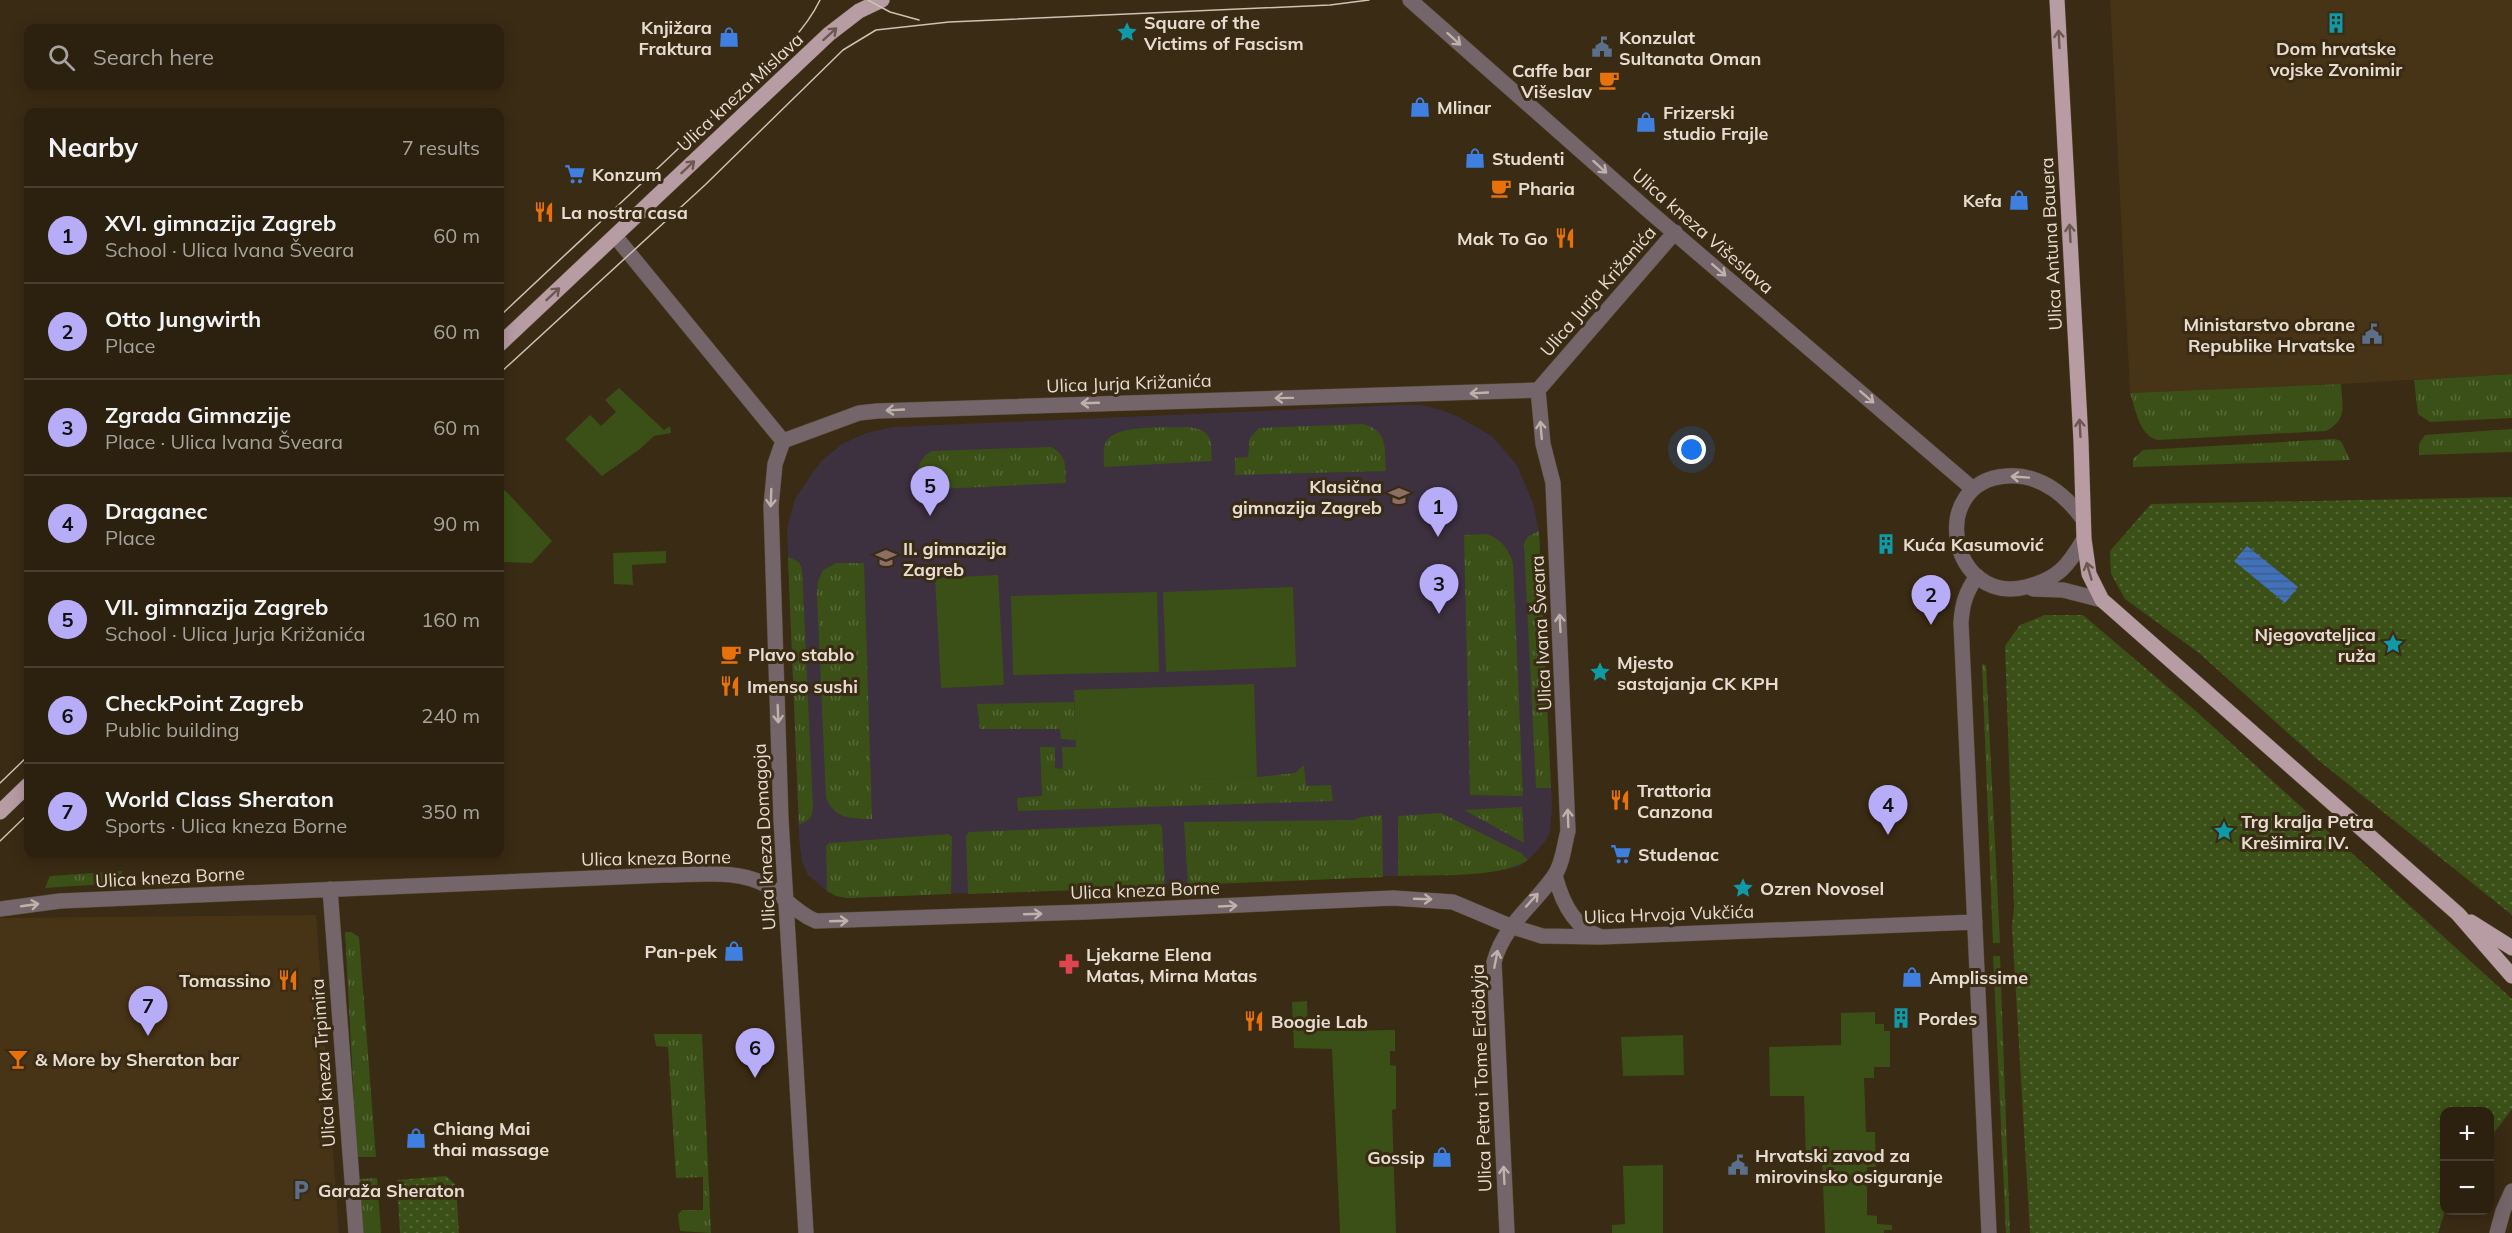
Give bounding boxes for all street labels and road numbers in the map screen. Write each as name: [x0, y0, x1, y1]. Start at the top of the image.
street label: Ulica kneza Mislava: [672, 28, 808, 156]
street label: Ulica Antuna Bauera: [2035, 157, 2067, 331]
street label: Ulica kneza Višeslava: [1628, 163, 1778, 299]
street label: Ulica Jurja Križanića: [1535, 221, 1661, 361]
street label: Ulica Jurja Križanića: [1046, 369, 1212, 397]
street label: Ulica Ivana Šveara: [1525, 555, 1557, 711]
street label: Ulica kneza Domagoja: [748, 743, 780, 931]
street label: Ulica kneza Borne: [581, 845, 731, 871]
street label: Ulica kneza Borne: [95, 862, 245, 892]
street label: Ulica kneza Borne: [1070, 876, 1220, 904]
street label: Ulica Hrvoja Vukčića: [1583, 900, 1755, 928]
street label: Ulica Petra i Tome Erdödyja: [1466, 964, 1496, 1192]
street label: Ulica kneza Trpimira: [306, 978, 340, 1148]

